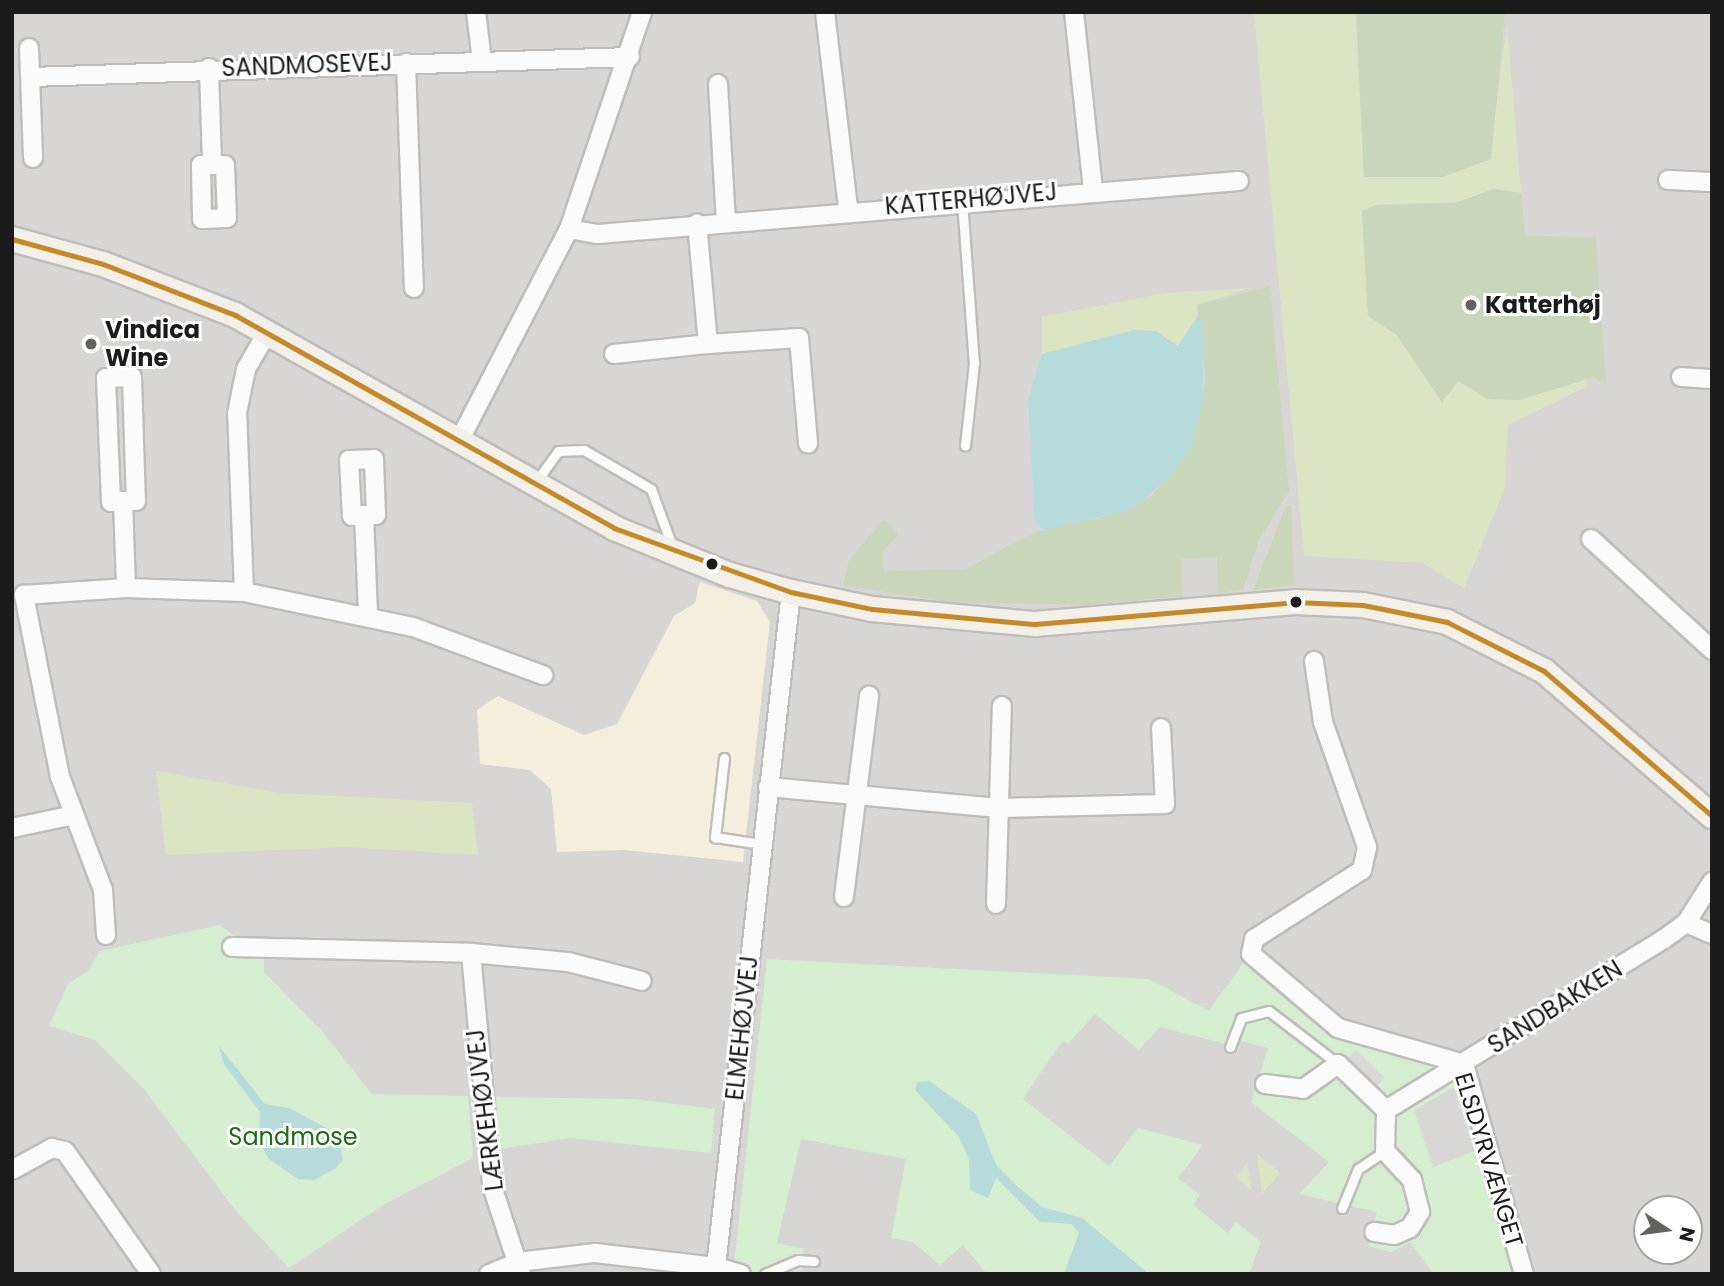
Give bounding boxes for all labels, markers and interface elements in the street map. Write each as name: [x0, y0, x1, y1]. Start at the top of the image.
street label: SANDMOSEVEJ: [221, 48, 393, 82]
street label: KATTERHØJVEJ: [884, 177, 1058, 221]
place label: Katterhøj: [1485, 291, 1601, 319]
marker: Katterhøj: [1463, 297, 1479, 313]
place label: Vindica Wine: [105, 316, 200, 372]
marker: Vindica Wine: [83, 336, 99, 352]
unlabelled marker: [705, 557, 719, 571]
unlabelled marker: [1289, 595, 1303, 609]
street label: ELMEHØJVEJ: [720, 954, 764, 1102]
street label: SANDBAKKEN: [1483, 954, 1627, 1060]
street label: LÆRKEHØJVEJ: [461, 1028, 509, 1192]
street label: ELSDYRVÆNGET: [1449, 1069, 1529, 1251]
park label: Sandmose: [228, 1123, 358, 1151]
north arrow: [1633, 1195, 1703, 1265]
text: N: [1672, 1224, 1702, 1244]

